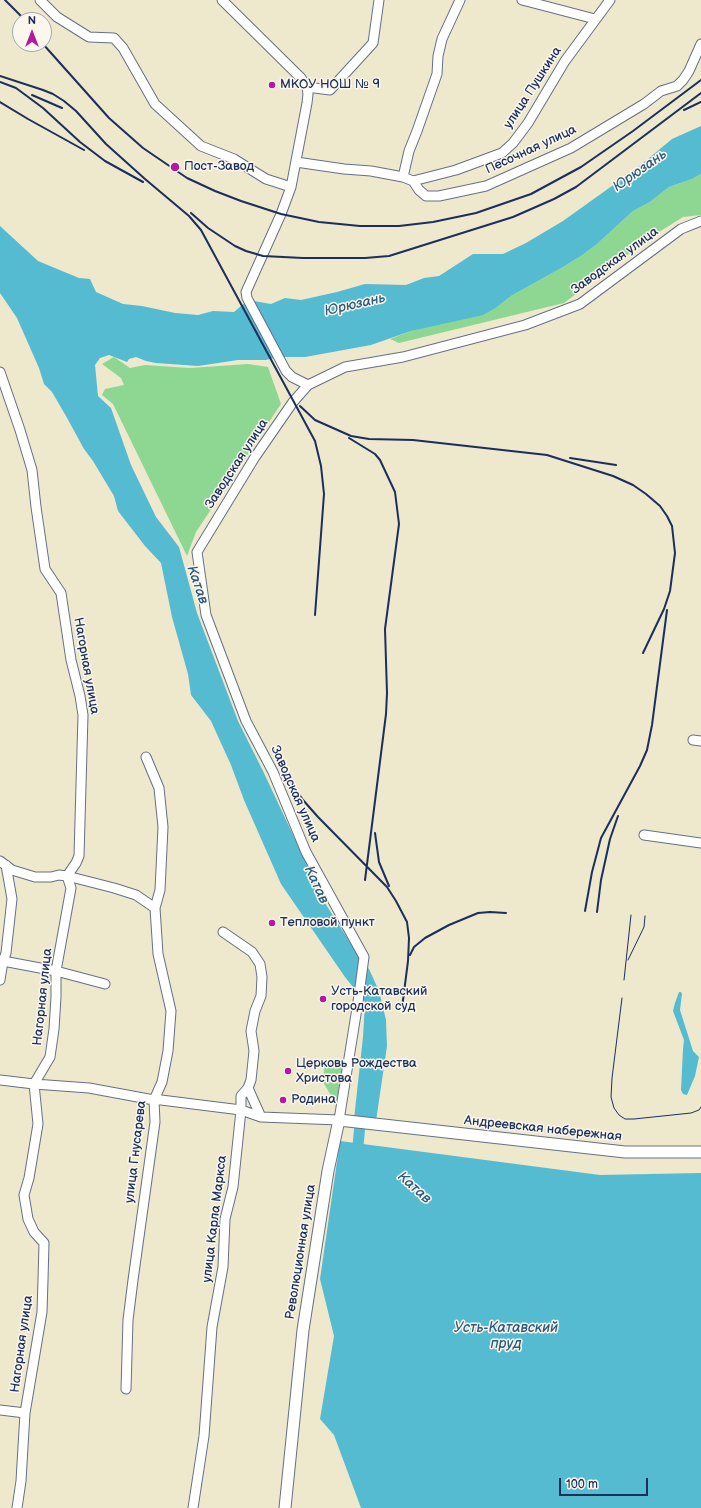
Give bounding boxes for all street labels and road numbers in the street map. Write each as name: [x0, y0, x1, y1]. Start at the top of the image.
street label: улица Пушкина: [501, 44, 565, 132]
street label: Песочная улица: [483, 122, 579, 178]
street label: Заводская улица: [568, 224, 662, 298]
street label: Заводская улица: [202, 416, 272, 512]
street label: Нагорная улица: [70, 616, 102, 716]
street label: Заводская улица: [267, 743, 323, 845]
street label: Нагорная улица: [30, 947, 56, 1047]
street label: улица Гнусарева: [122, 1100, 150, 1204]
street label: Андреевская набережная: [463, 1113, 623, 1145]
street label: улица Карла Маркса: [199, 1155, 231, 1283]
street label: Революционная улица: [283, 1183, 319, 1321]
street label: Нагорная улица: [7, 1294, 37, 1394]

